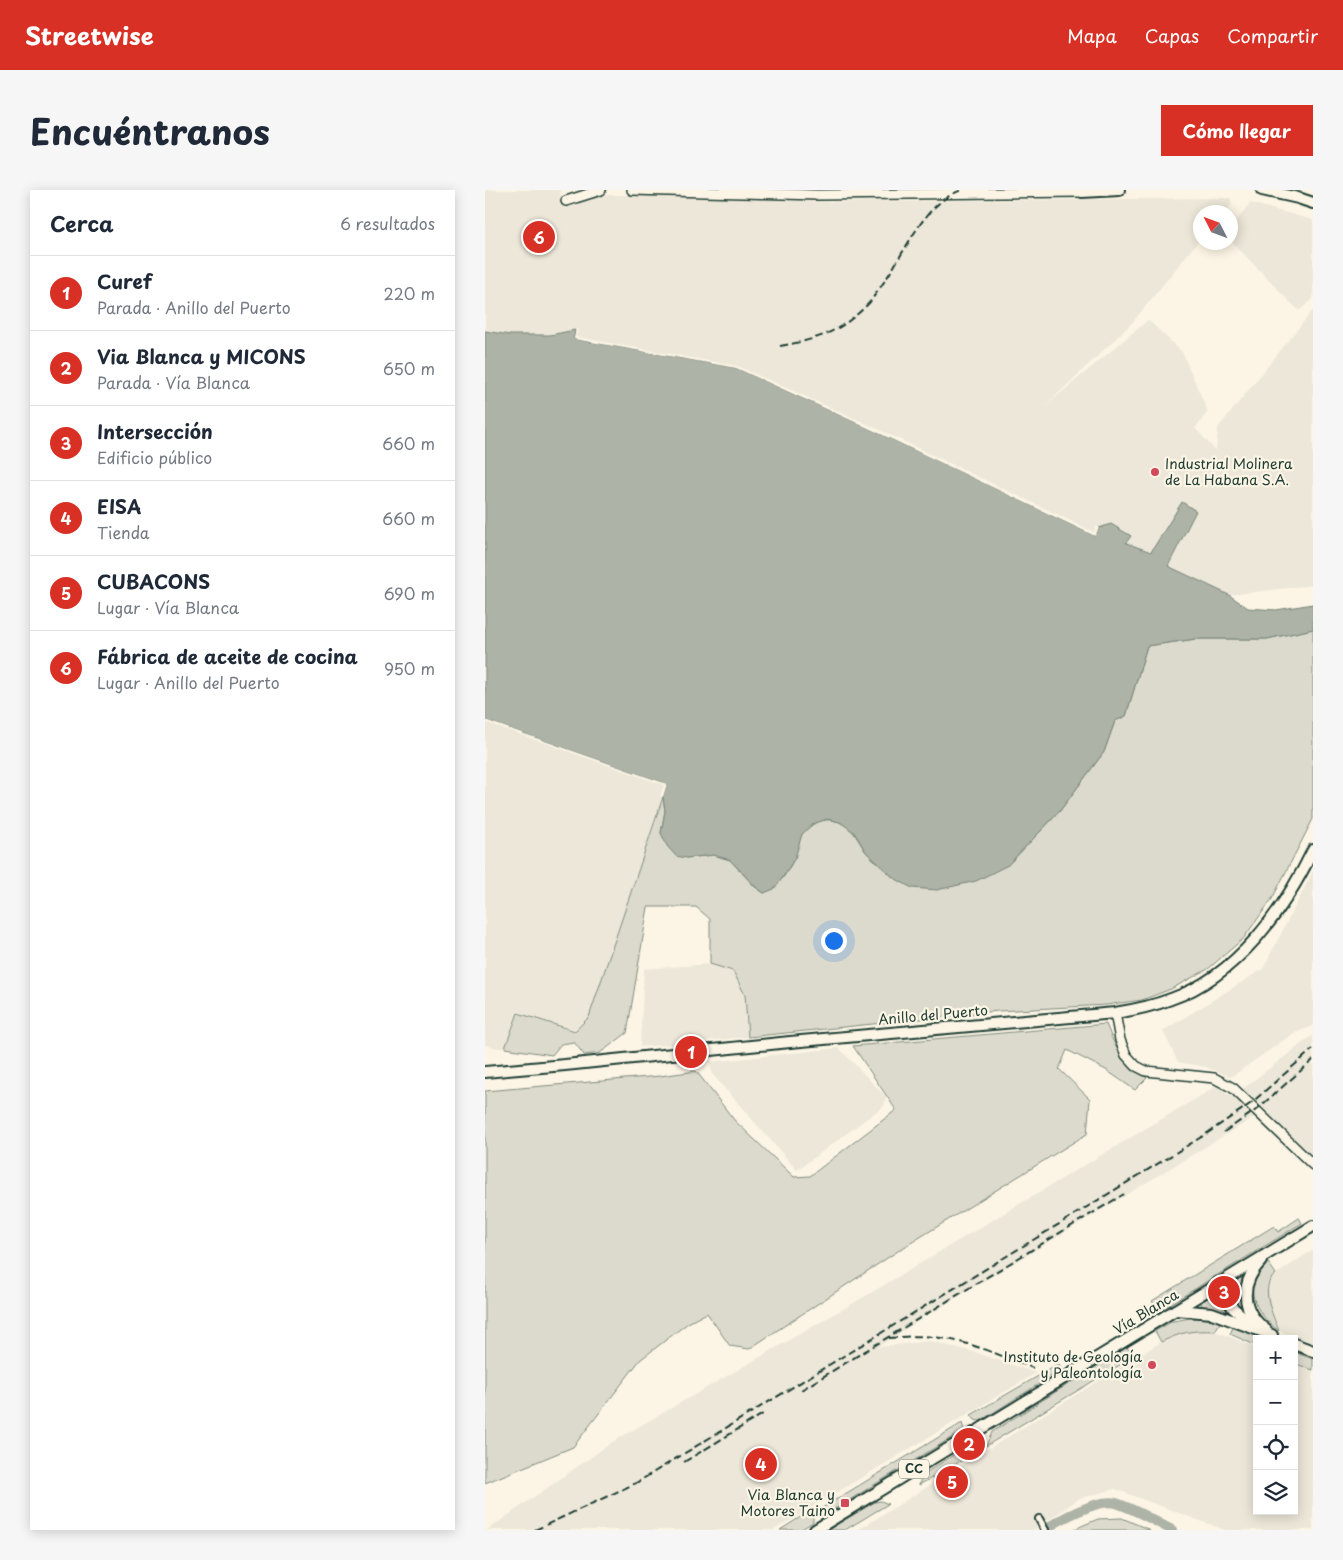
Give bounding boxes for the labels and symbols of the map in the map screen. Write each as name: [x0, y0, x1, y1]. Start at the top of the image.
north arrow: [1193, 205, 1238, 250]
pin: 6: [523, 218, 555, 256]
place label: Industrial Molinera de La Habana S.A.: [1165, 453, 1293, 490]
marker: Industrial Molinera de La Habana S.A.: [1149, 466, 1161, 478]
your location: [821, 928, 847, 954]
street label: Anillo del Puerto: [877, 999, 989, 1030]
pin: 1: [675, 1033, 707, 1071]
pin: 3: [1208, 1273, 1240, 1311]
street label: Vía Blanca: [1109, 1284, 1183, 1339]
place label: Instituto de Geología y Paleontología: [1004, 1346, 1142, 1383]
marker: Instituto de Geología y Paleontología: [1146, 1359, 1158, 1371]
pin: 2: [953, 1425, 985, 1463]
pin: 4: [745, 1445, 777, 1483]
road number: CC: [899, 1460, 929, 1478]
pin: 5: [936, 1463, 968, 1501]
place label: Via Blanca y Motores Taino: [741, 1484, 835, 1521]
marker: Via Blanca y Motores Taino: [839, 1497, 851, 1509]

